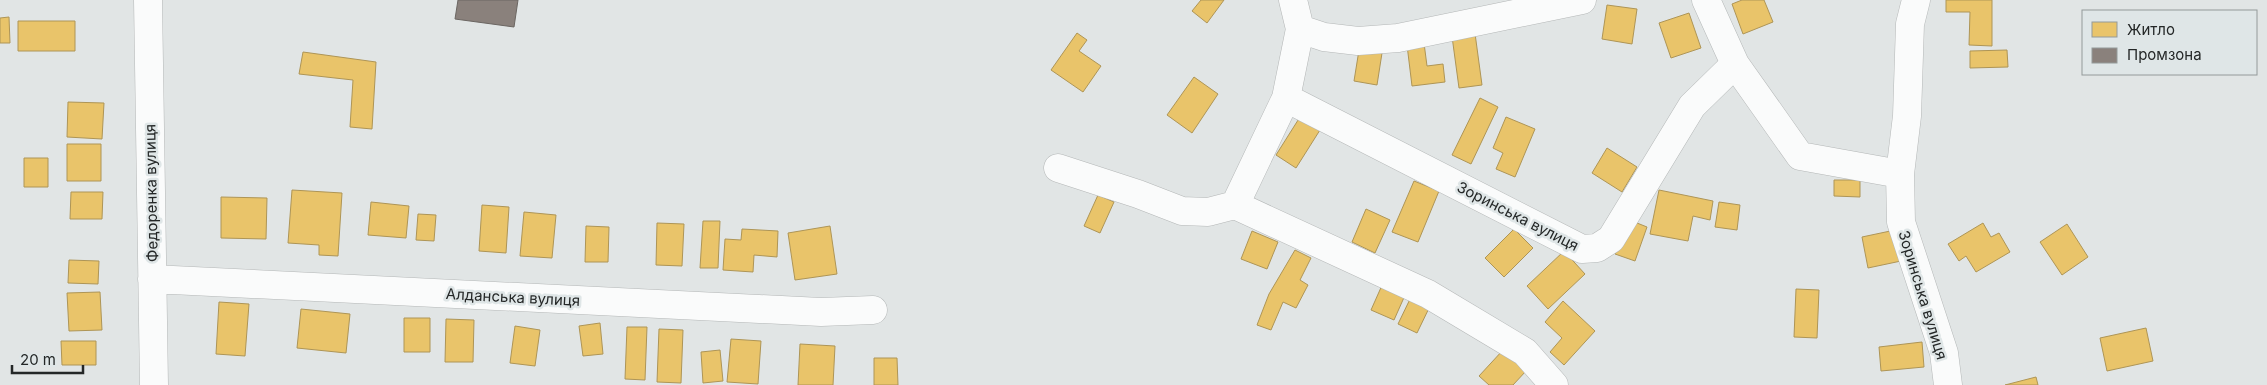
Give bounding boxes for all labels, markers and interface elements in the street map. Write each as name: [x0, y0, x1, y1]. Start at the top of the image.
legend: [2082, 10, 2257, 75]
text: Житло: [2127, 20, 2175, 39]
text: Промзона: [2127, 45, 2202, 64]
street label: Федоренка вулиця: [140, 124, 162, 262]
street label: Зоринська вулиця: [1454, 177, 1582, 255]
street label: Зоринська вулиця: [1894, 228, 1952, 362]
street label: Алданська вулиця: [445, 284, 581, 310]
scale bar: [12, 342, 84, 374]
text: 20 m: [20, 350, 56, 369]

